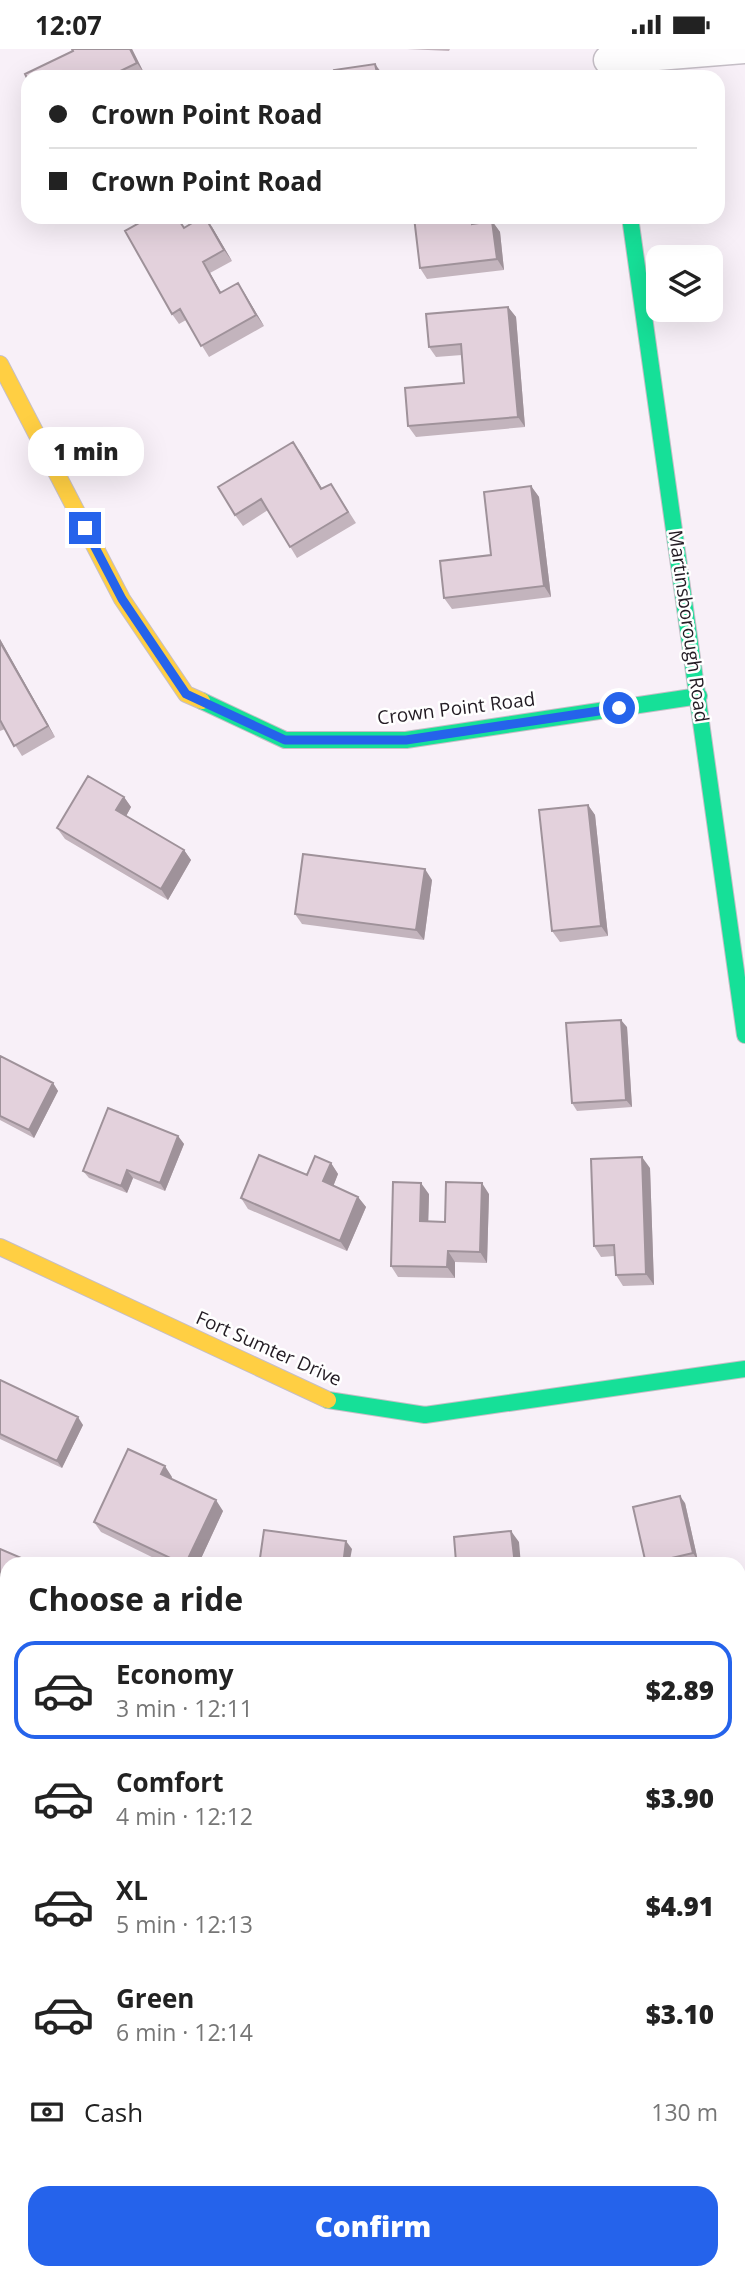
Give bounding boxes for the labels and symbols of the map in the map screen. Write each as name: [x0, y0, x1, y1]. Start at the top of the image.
callout: 1 min: [27, 427, 143, 475]
route end: [69, 512, 101, 544]
street label: Martinsborough Road: [663, 528, 715, 724]
street label: Crown Point Road: [376, 685, 536, 731]
route start: [603, 692, 635, 724]
street label: Fort Sumter Drive: [192, 1304, 346, 1392]

